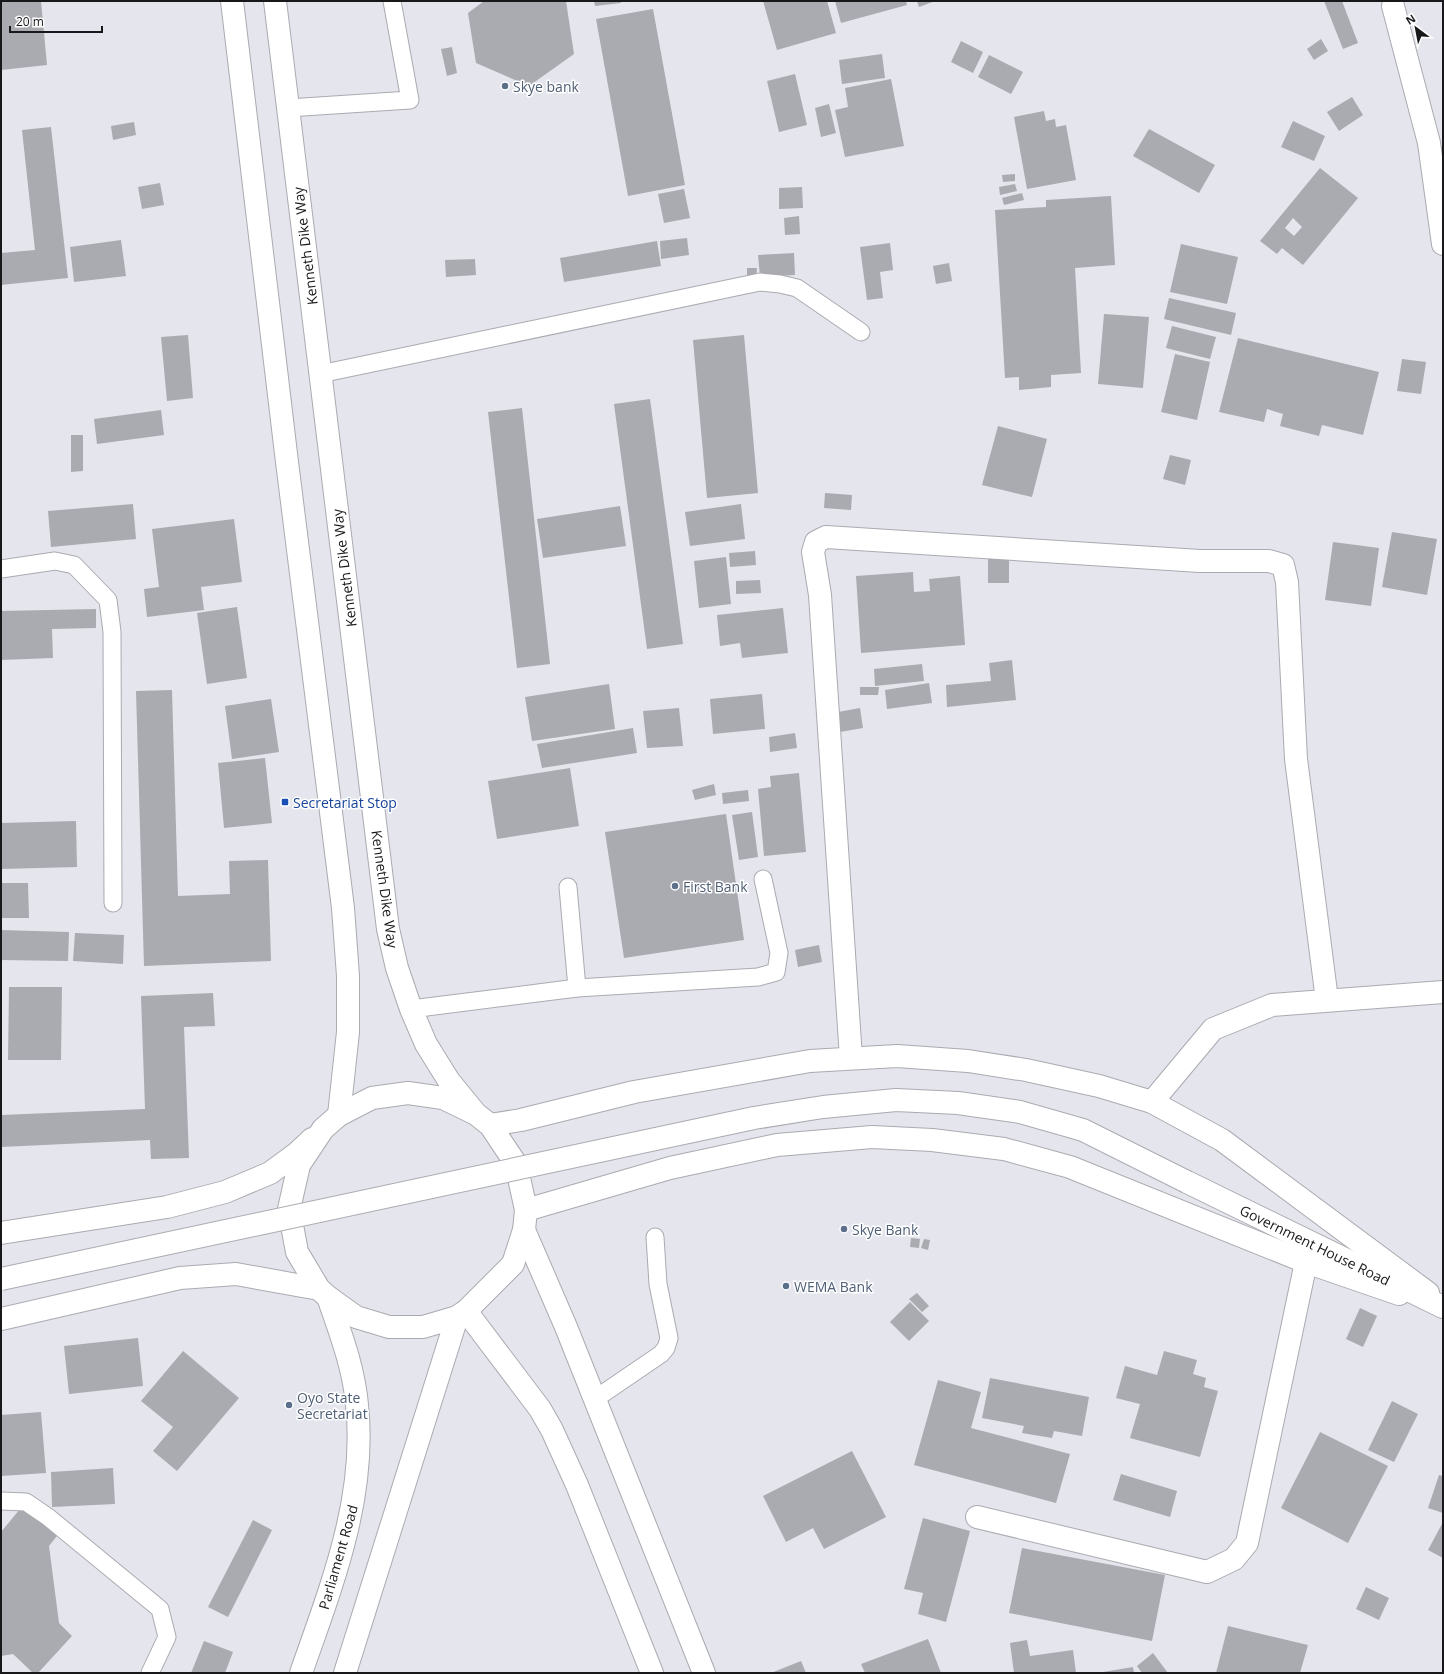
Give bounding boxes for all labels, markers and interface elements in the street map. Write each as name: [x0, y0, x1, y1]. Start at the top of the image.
scale bar: [10, 8, 102, 34]
north arrow: [1396, 8, 1436, 48]
text: N: [1403, 10, 1418, 28]
text: 20 m: [16, 13, 44, 30]
place label: Skye bank: [513, 77, 579, 96]
marker: Skye bank: [500, 81, 510, 91]
street label: Kenneth Dike Way: [288, 185, 322, 306]
street label: Kenneth Dike Way: [327, 507, 361, 628]
place label: Secretariat Stop: [293, 793, 397, 812]
marker: Secretariat Stop: [280, 797, 290, 807]
street label: Kenneth Dike Way: [367, 829, 403, 950]
place label: First Bank: [683, 877, 748, 896]
marker: First Bank: [670, 881, 680, 891]
street label: Government House Road: [1237, 1200, 1393, 1290]
place label: Skye Bank: [852, 1220, 919, 1239]
marker: Skye Bank: [839, 1224, 849, 1234]
place label: WEMA Bank: [794, 1277, 873, 1296]
marker: WEMA Bank: [781, 1281, 791, 1291]
place label: Oyo State Secretariat: [297, 1388, 368, 1423]
marker: Oyo State Secretariat: [284, 1400, 294, 1410]
street label: Parliament Road: [314, 1502, 362, 1612]

